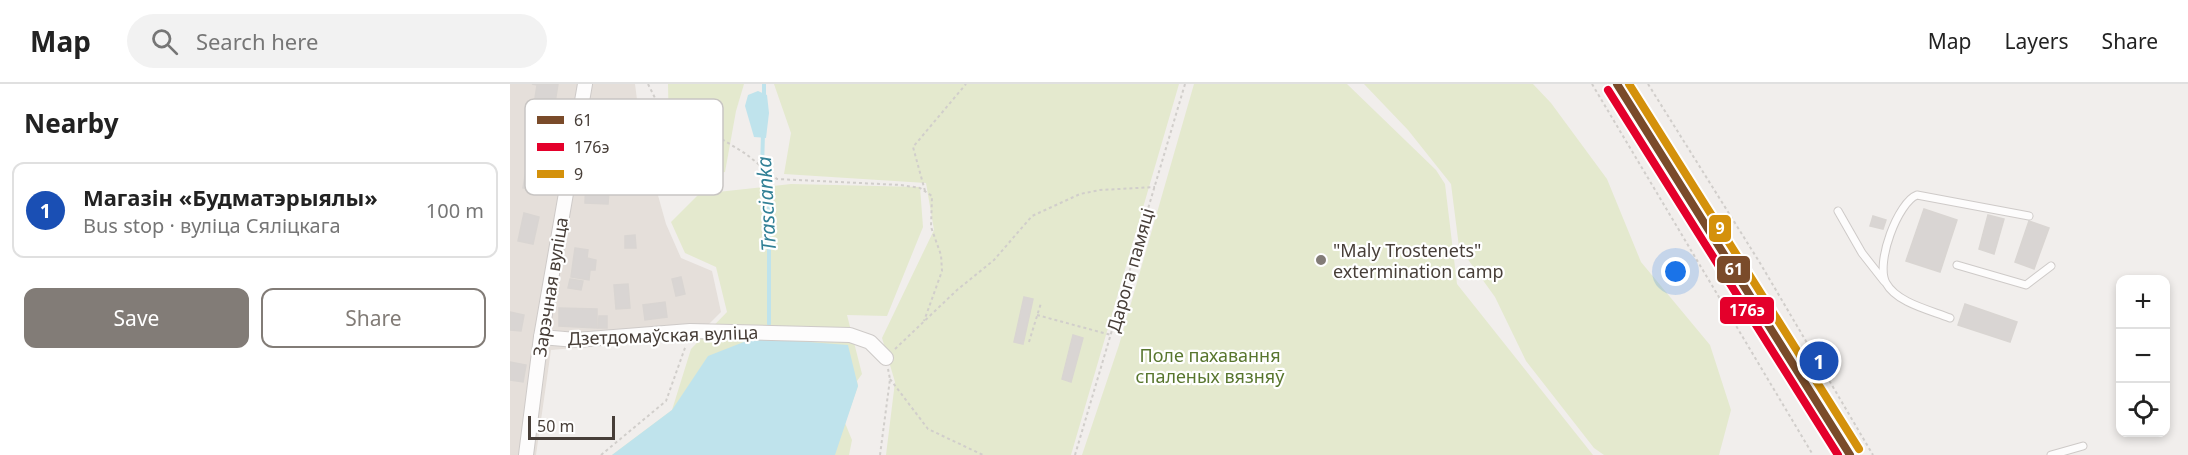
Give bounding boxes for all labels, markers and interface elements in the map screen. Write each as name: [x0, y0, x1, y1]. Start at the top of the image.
search box: [127, 14, 547, 68]
text: Map: [30, 22, 91, 60]
icon: search: [148, 25, 181, 58]
text: Search here: [196, 26, 318, 56]
text: Map: [1928, 27, 1972, 55]
text: Layers: [2005, 27, 2069, 55]
text: Share: [2102, 27, 2158, 55]
legend: [525, 99, 723, 195]
text: Nearby: [24, 105, 119, 141]
text: 61: [574, 109, 592, 131]
text: 176э: [574, 136, 609, 158]
water label: Trascianka: [750, 156, 782, 252]
text: 9: [574, 163, 583, 185]
text: Магазін «Будматэрыялы»: [83, 182, 378, 212]
text: 1: [40, 197, 51, 224]
text: 100 m: [426, 197, 484, 224]
street label: Дарога памяці: [1101, 205, 1159, 335]
text: Bus stop · вуліца Сяліцкага: [83, 212, 341, 239]
line badge: 9: [1708, 214, 1732, 243]
street label: Зарэчная вуліца: [527, 215, 573, 359]
text: 9: [1715, 217, 1725, 239]
place label: "Maly Trostenets" extermination camp: [1333, 238, 1504, 283]
marker: "Maly Trostenets" extermination camp: [1314, 253, 1328, 267]
line badge: 61: [1716, 255, 1751, 284]
your location: [1661, 257, 1690, 286]
text: 61: [1725, 258, 1743, 280]
map controls: [2116, 275, 2170, 437]
button: +: [2116, 275, 2170, 329]
button: Save: [24, 288, 249, 348]
button: Share: [261, 288, 486, 348]
line badge: 176э: [1719, 296, 1775, 325]
text: 176э: [1729, 299, 1765, 321]
street label: Дзетдомаўская вуліца: [567, 320, 759, 350]
button: −: [2116, 329, 2170, 383]
pin: 1: [1800, 338, 1838, 384]
park label: Поле пахавання спаленых вязняў: [1136, 343, 1285, 388]
button: locate: [2116, 383, 2170, 437]
scale bar: [528, 413, 615, 440]
text: 50 m: [537, 415, 574, 437]

